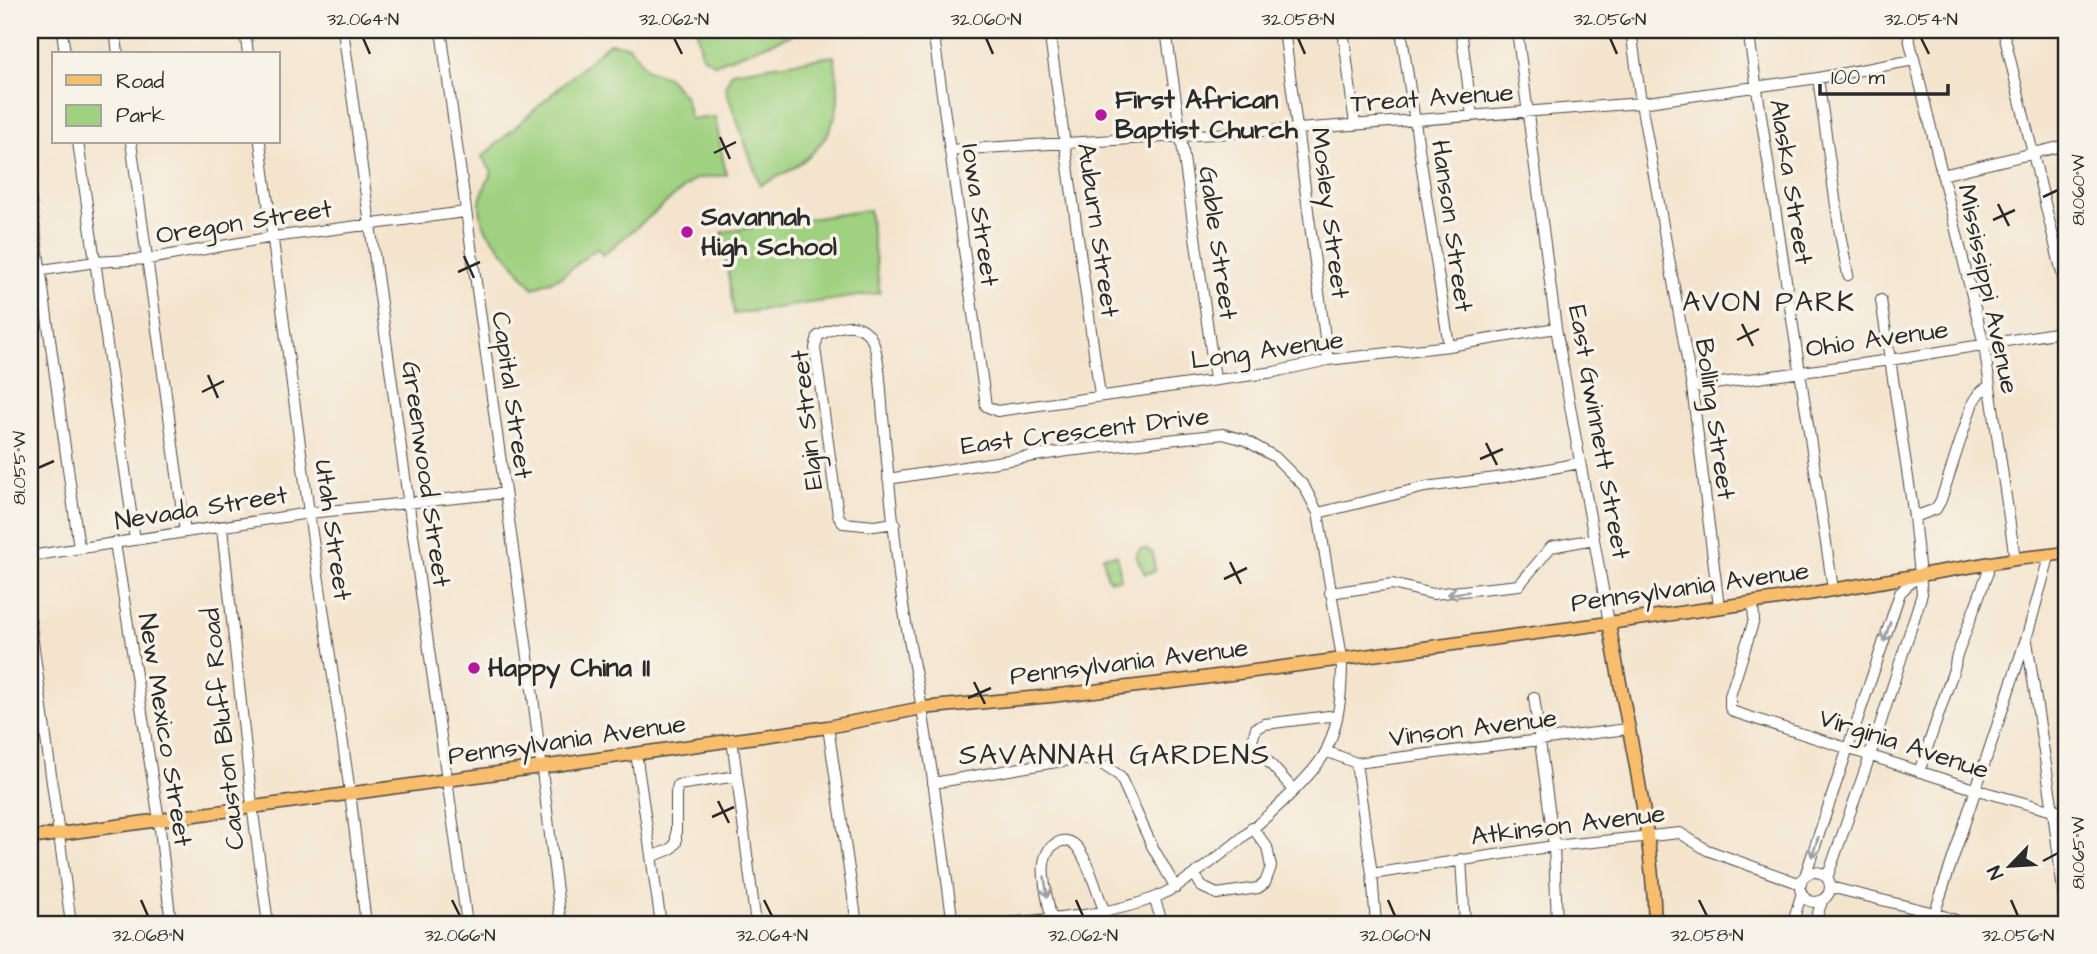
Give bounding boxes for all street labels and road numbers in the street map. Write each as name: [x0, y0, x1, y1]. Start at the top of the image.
street label: Treat Avenue: [1349, 74, 1515, 122]
street label: Alaska Street: [1760, 97, 1822, 268]
street label: Mosley Street: [1300, 125, 1358, 301]
street label: Hanson Street: [1422, 138, 1482, 315]
street label: Iowa Street: [952, 141, 1008, 289]
street label: Auburn Street: [1068, 141, 1128, 320]
street label: Gable Street: [1189, 164, 1247, 323]
street label: Mississippi Avenue: [1948, 181, 2028, 397]
street label: Oregon Street: [154, 190, 335, 256]
street label: East Gwinnett Street: [1559, 302, 1639, 562]
street label: Capital Street: [482, 309, 542, 481]
street label: Ohio Avenue: [1803, 311, 1951, 367]
street label: Long Avenue: [1188, 321, 1346, 381]
street label: Bolling Street: [1684, 336, 1744, 503]
street label: Elgin Street: [782, 348, 834, 492]
street label: Greenwood Street: [392, 359, 460, 590]
street label: East Crescent Drive: [959, 398, 1211, 464]
street label: Utah Street: [305, 457, 361, 603]
street label: Nevada Street: [112, 477, 290, 539]
street label: Pennsylvania Avenue: [1569, 552, 1812, 623]
street label: Causton Bluff Road: [192, 606, 254, 852]
street label: New Mexico Street: [129, 611, 201, 849]
street label: Pennsylvania Avenue: [1008, 630, 1250, 696]
street label: Vinson Avenue: [1387, 700, 1559, 756]
street label: Virginia Avenue: [1814, 700, 1994, 790]
street label: Pennsylvania Avenue: [446, 705, 689, 776]
street label: Atkinson Avenue: [1469, 795, 1667, 855]

